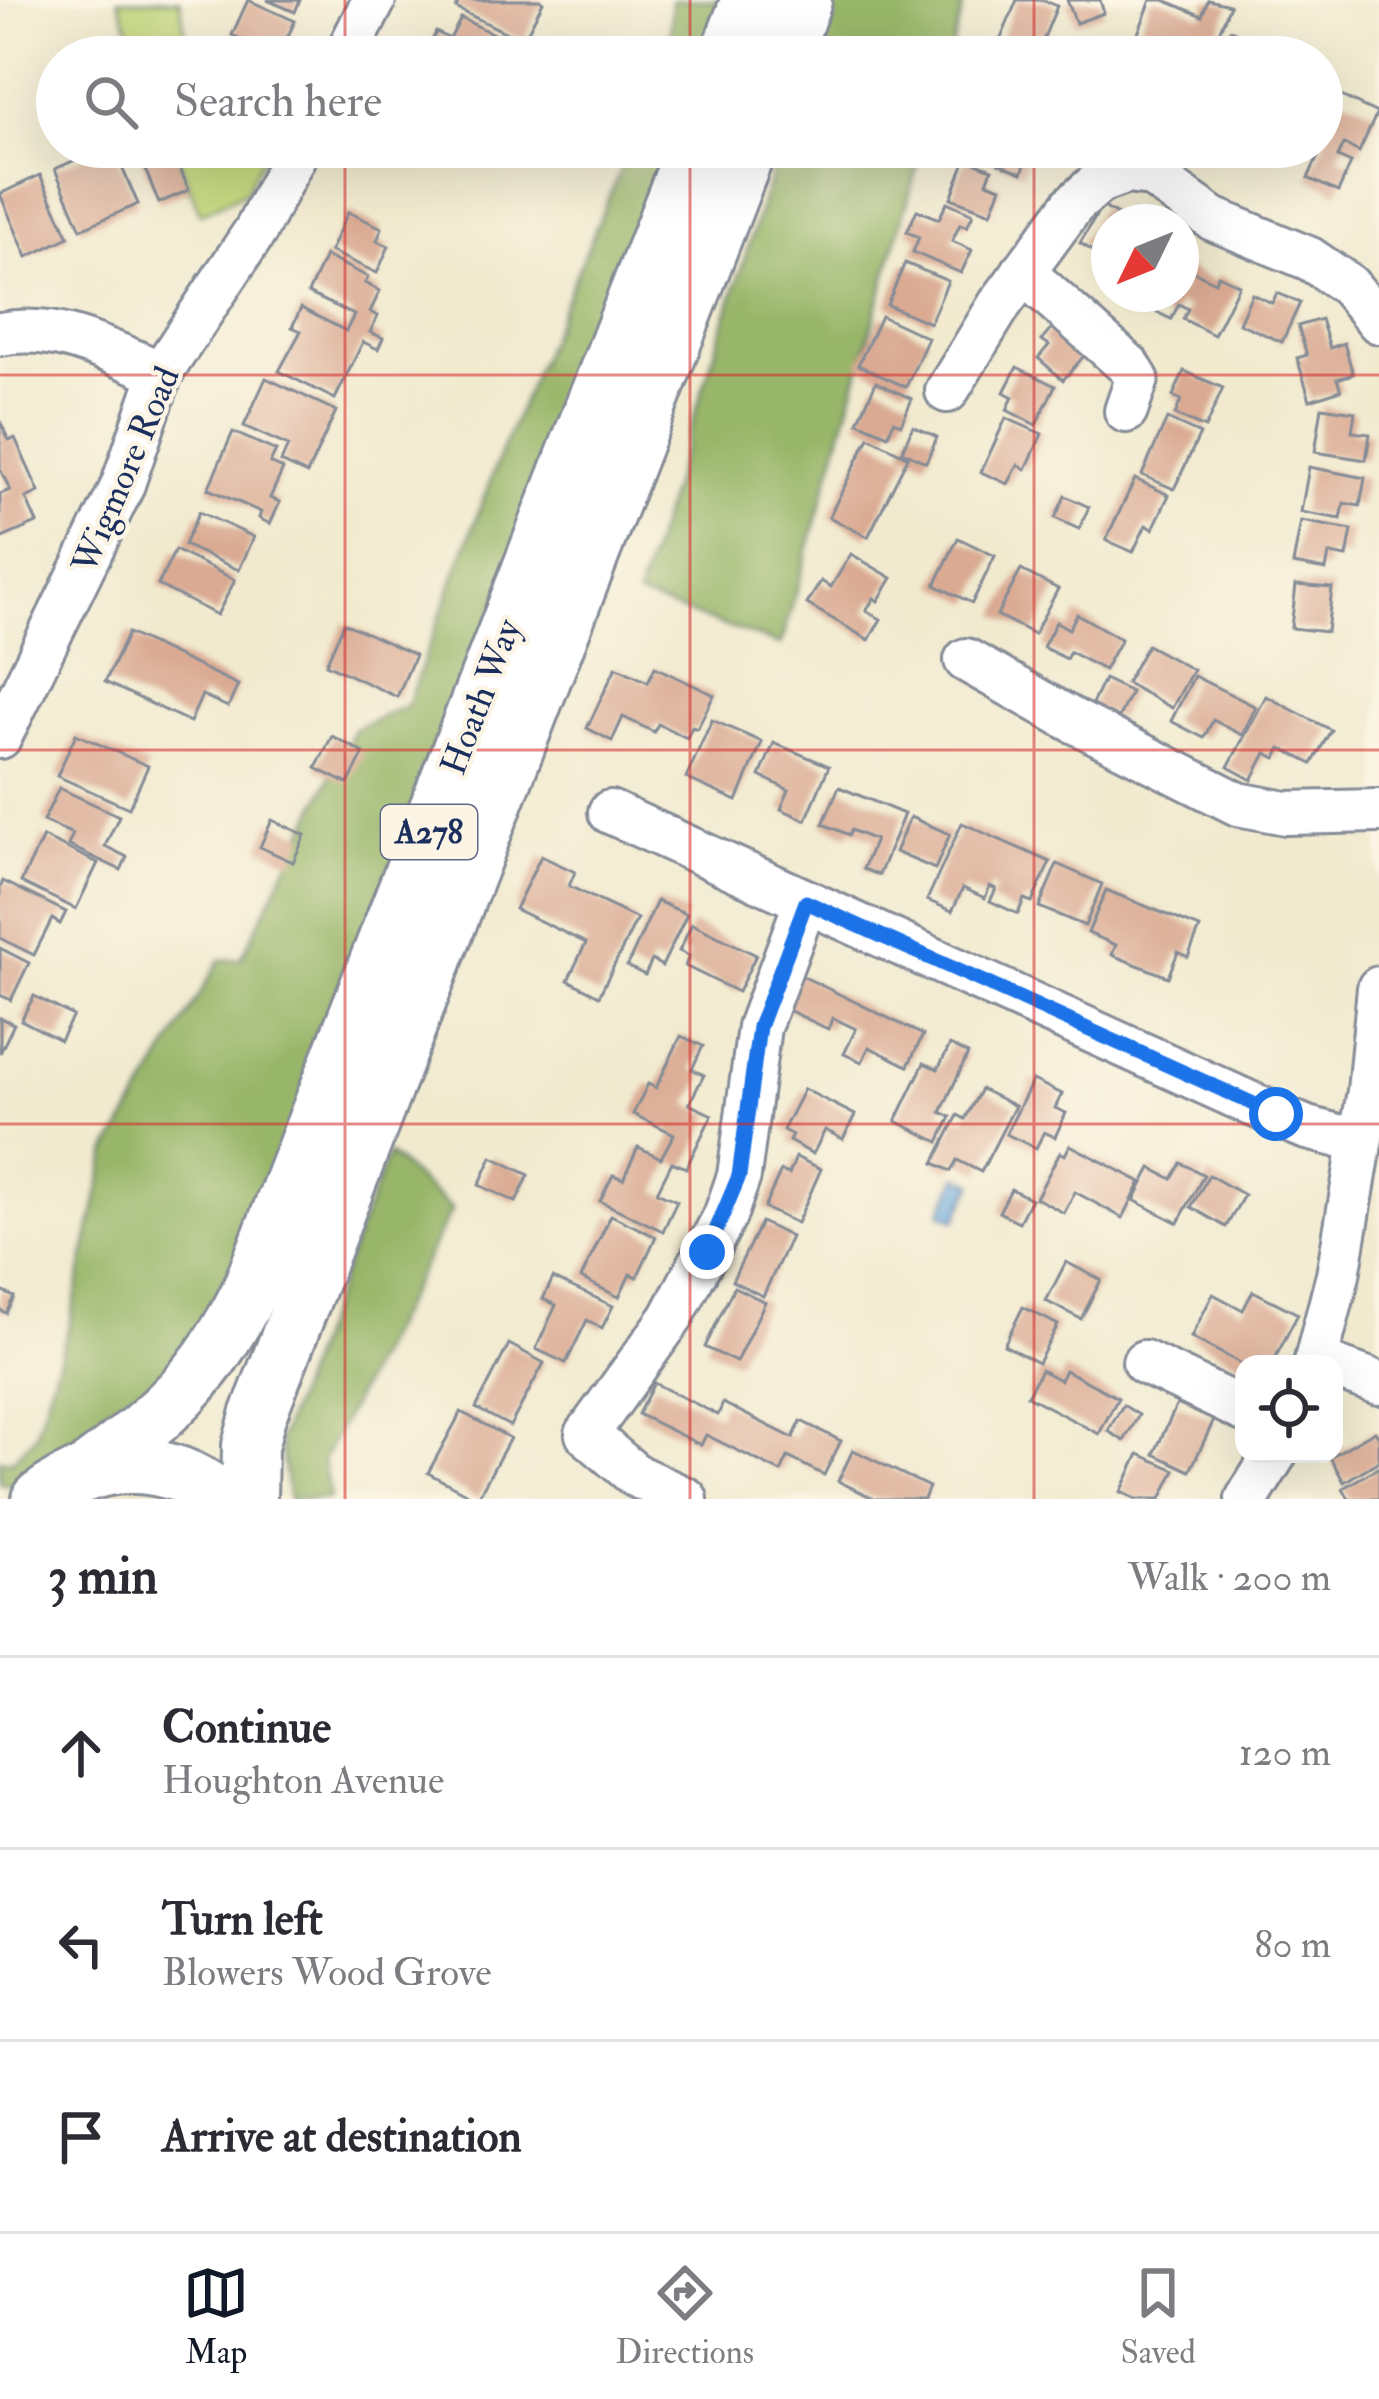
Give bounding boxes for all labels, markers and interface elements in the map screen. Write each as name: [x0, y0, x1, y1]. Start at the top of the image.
search box: [36, 36, 1343, 168]
icon: search: [78, 69, 144, 135]
text: Search here: [174, 74, 382, 130]
north arrow: [1091, 204, 1199, 312]
street label: Wigmore Road: [62, 360, 190, 581]
street label: Hoath Way: [431, 612, 532, 781]
road number: A278: [381, 805, 477, 859]
route start: [1249, 1087, 1303, 1141]
route end: [680, 1225, 734, 1279]
map controls: [1235, 1355, 1343, 1463]
button: locate: [1235, 1355, 1343, 1463]
text: 3 min: [48, 1545, 158, 1609]
text: Walk · 200 m: [1128, 1553, 1331, 1602]
text: Continue: [162, 1700, 331, 1756]
icon: ahead: [48, 1720, 114, 1786]
text: 120 m: [1239, 1728, 1331, 1777]
text: Houghton Avenue: [162, 1756, 444, 1805]
text: Turn left: [162, 1892, 323, 1948]
icon: left: [48, 1912, 114, 1978]
text: 80 m: [1254, 1920, 1331, 1969]
text: Blowers Wood Grove: [162, 1948, 492, 1997]
icon: arrive: [48, 2104, 114, 2170]
text: Arrive at destination: [162, 2109, 522, 2165]
tab: Map: [183, 2260, 249, 2373]
tab: Directions: [616, 2260, 754, 2373]
tab: Saved: [1120, 2260, 1196, 2373]

